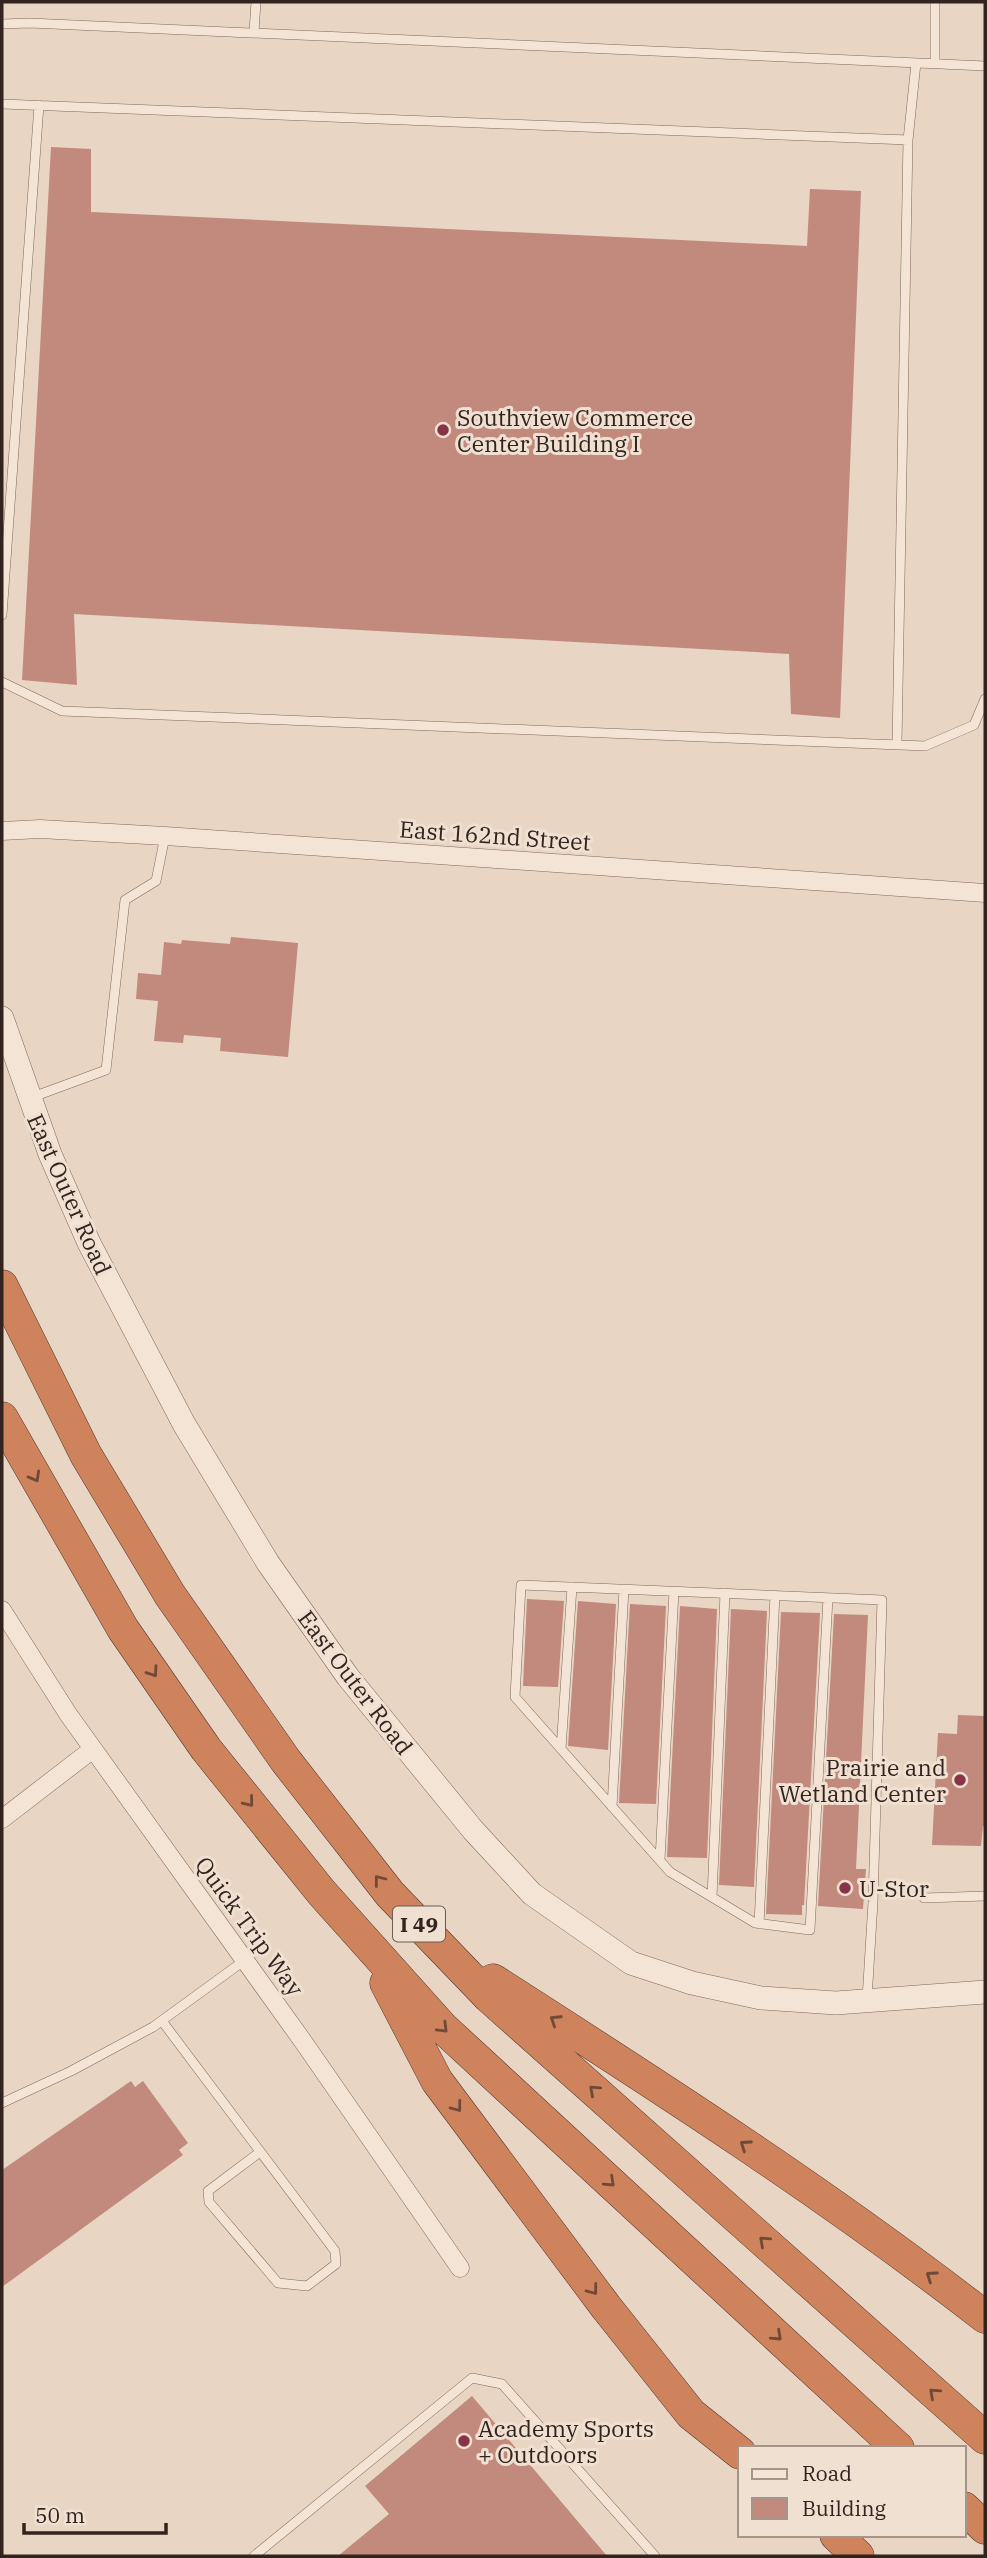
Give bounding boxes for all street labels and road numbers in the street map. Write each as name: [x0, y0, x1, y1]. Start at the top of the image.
street label: East 162nd Street: [398, 813, 592, 857]
street label: East Outer Road: [21, 1109, 119, 1279]
street label: East Outer Road: [292, 1604, 420, 1760]
street label: Quick Trip Way: [189, 1850, 311, 2002]
road number: I 49: [393, 1906, 445, 1941]

